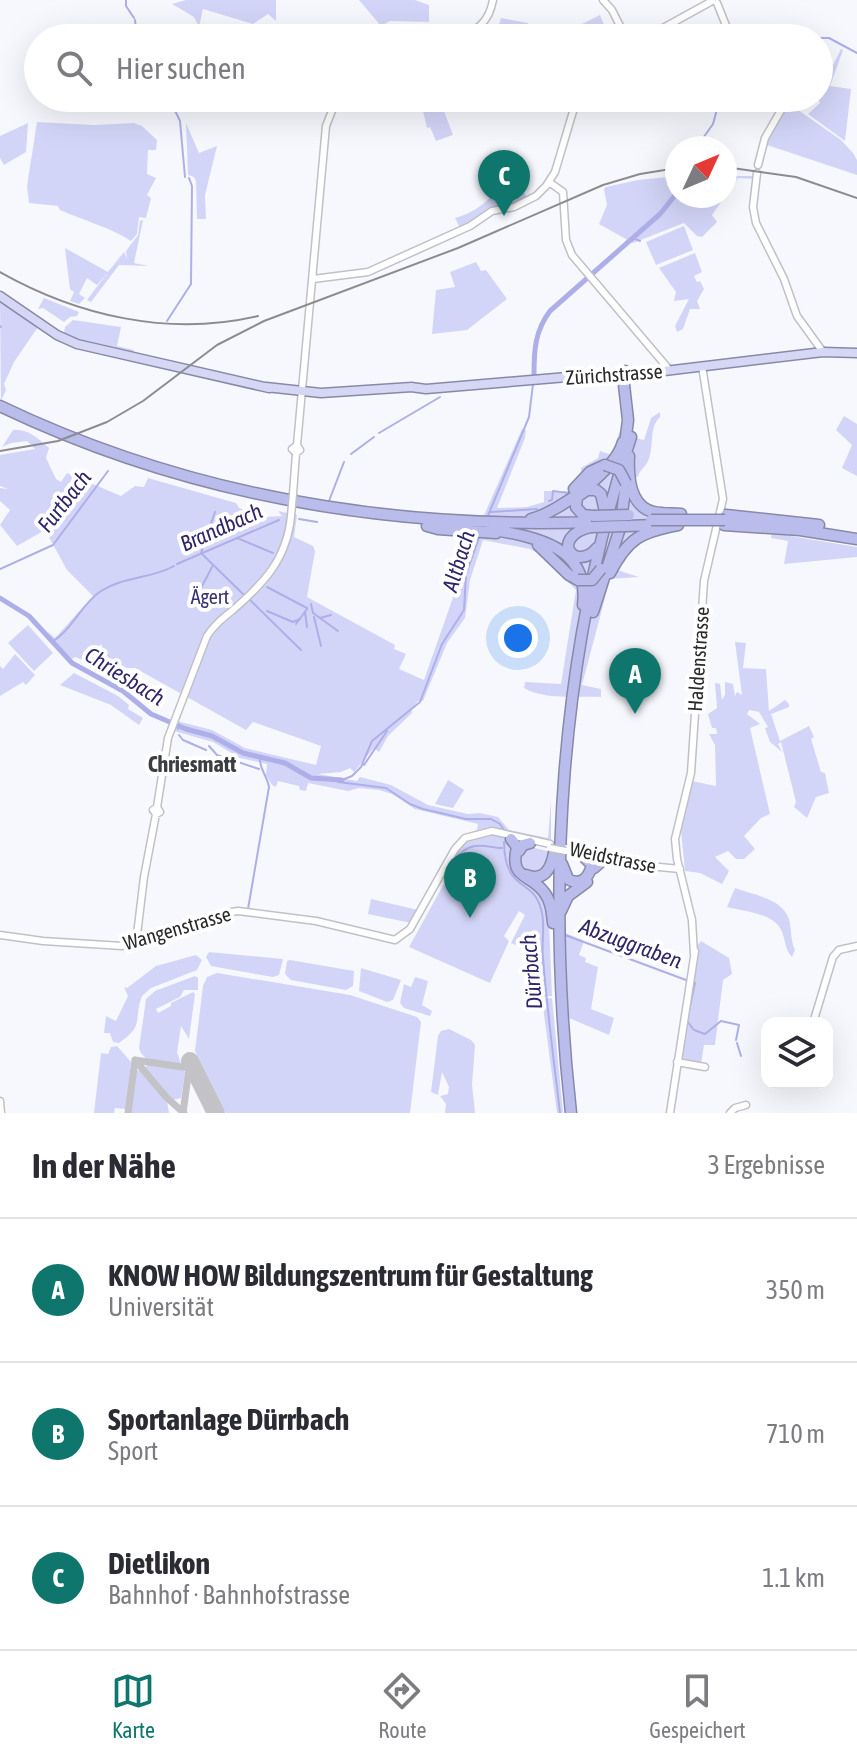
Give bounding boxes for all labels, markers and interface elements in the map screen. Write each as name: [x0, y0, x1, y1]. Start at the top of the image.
search box: [24, 24, 833, 112]
icon: search: [52, 46, 96, 90]
text: Hier suchen: [116, 51, 246, 85]
north arrow: [665, 136, 737, 208]
pin: C: [478, 150, 530, 216]
street label: Zürichstrasse: [565, 359, 663, 389]
water label: Furtbach: [32, 465, 96, 537]
water label: Brandbach: [176, 497, 266, 557]
water label: Altbach: [436, 527, 480, 596]
park label: Ägert: [191, 585, 230, 608]
street label: Haldenstrasse: [683, 606, 713, 712]
your location: [498, 618, 538, 658]
water label: Chriesbach: [80, 641, 170, 711]
pin: A: [609, 648, 661, 714]
district label: Chriesmatt: [148, 751, 237, 777]
street label: Weidstrasse: [568, 837, 658, 877]
pin: B: [444, 852, 496, 918]
street label: Wangenstrasse: [121, 902, 233, 954]
water label: Abzuggraben: [575, 912, 686, 974]
water label: Dürrbach: [515, 933, 547, 1011]
map controls: [761, 1017, 833, 1089]
button: layers: [761, 1017, 833, 1089]
text: In der Nähe: [32, 1146, 176, 1185]
text: 3 Ergebnisse: [708, 1150, 825, 1180]
text: KNOW HOW Bildungszentrum für Gestaltung: [108, 1258, 593, 1292]
text: A: [52, 1275, 64, 1305]
text: 350 m: [766, 1275, 825, 1305]
text: Universität: [108, 1292, 214, 1322]
text: Sportanlage Dürrbach: [108, 1402, 349, 1436]
text: B: [52, 1419, 64, 1449]
text: 710 m: [766, 1419, 825, 1449]
text: Sport: [108, 1436, 158, 1466]
text: Dietlikon: [108, 1546, 210, 1580]
text: C: [52, 1563, 64, 1593]
text: 1.1 km: [762, 1563, 825, 1593]
text: Bahnhof · Bahnhofstrasse: [108, 1580, 350, 1610]
tab: Karte: [111, 1669, 155, 1743]
tab: Route: [378, 1669, 426, 1743]
tab: Gespeichert: [649, 1669, 746, 1743]

